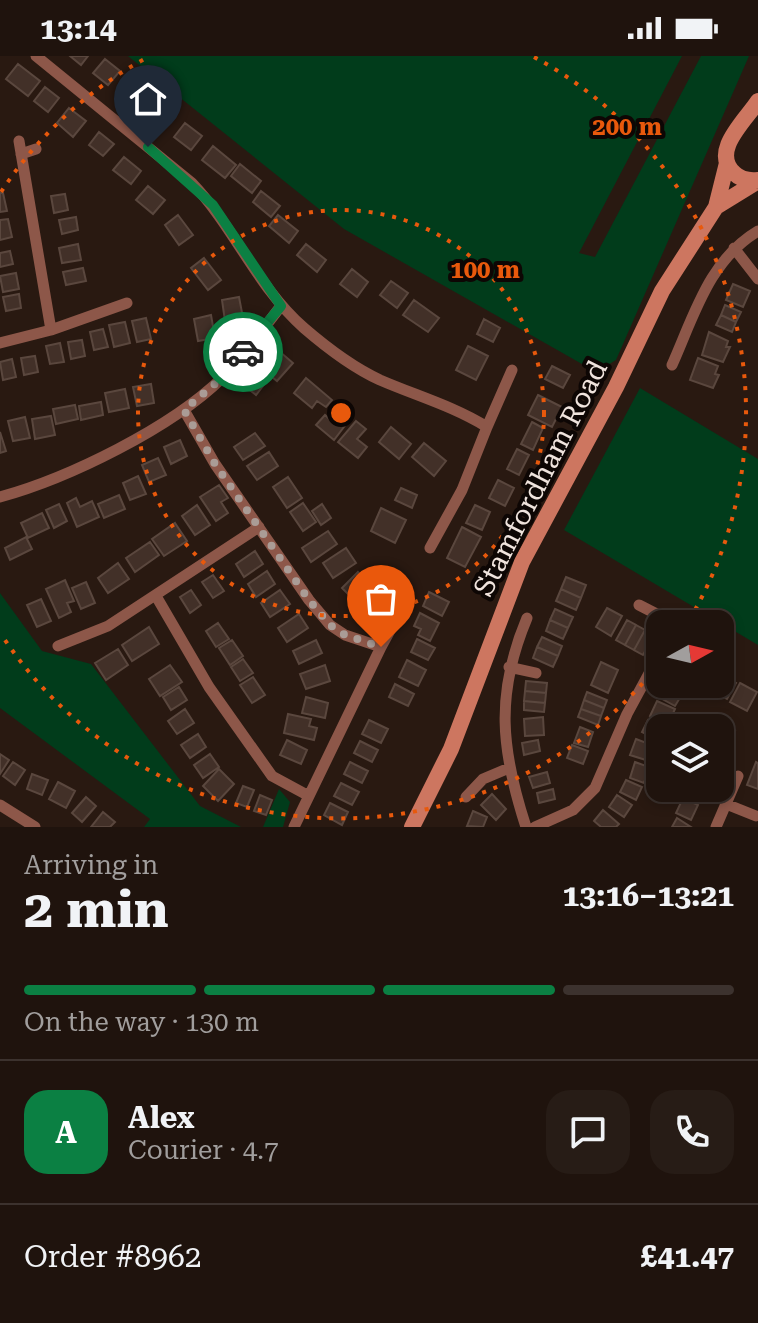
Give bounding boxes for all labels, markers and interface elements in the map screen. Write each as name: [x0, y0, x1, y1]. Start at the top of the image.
text: 13:14: [40, 11, 117, 46]
pin: [114, 65, 182, 147]
icon: home: [126, 77, 170, 121]
text: 200 m: [592, 113, 662, 141]
text: 100 m: [450, 256, 520, 284]
courier: [203, 312, 283, 392]
icon: car: [221, 330, 265, 374]
street label: Stamfordham Road: [467, 355, 614, 602]
centre of rings: [327, 399, 355, 427]
pin: [347, 565, 415, 647]
icon: bag: [359, 577, 403, 621]
north arrow: [646, 610, 734, 698]
map controls: [646, 610, 734, 802]
button: layers: [646, 714, 734, 802]
text: Arriving in: [24, 850, 158, 880]
text: 13:16–13:21: [562, 878, 734, 913]
text: 2 min: [24, 879, 169, 940]
text: On the way · 130 m: [24, 1007, 259, 1037]
button: chat: [546, 1090, 630, 1174]
button: phone: [650, 1090, 734, 1174]
text: Alex: [128, 1100, 195, 1135]
text: A: [55, 1115, 77, 1150]
text: Courier · 4.7: [128, 1135, 278, 1165]
text: Order #8962: [24, 1239, 202, 1274]
text: £41.47: [641, 1239, 734, 1274]

